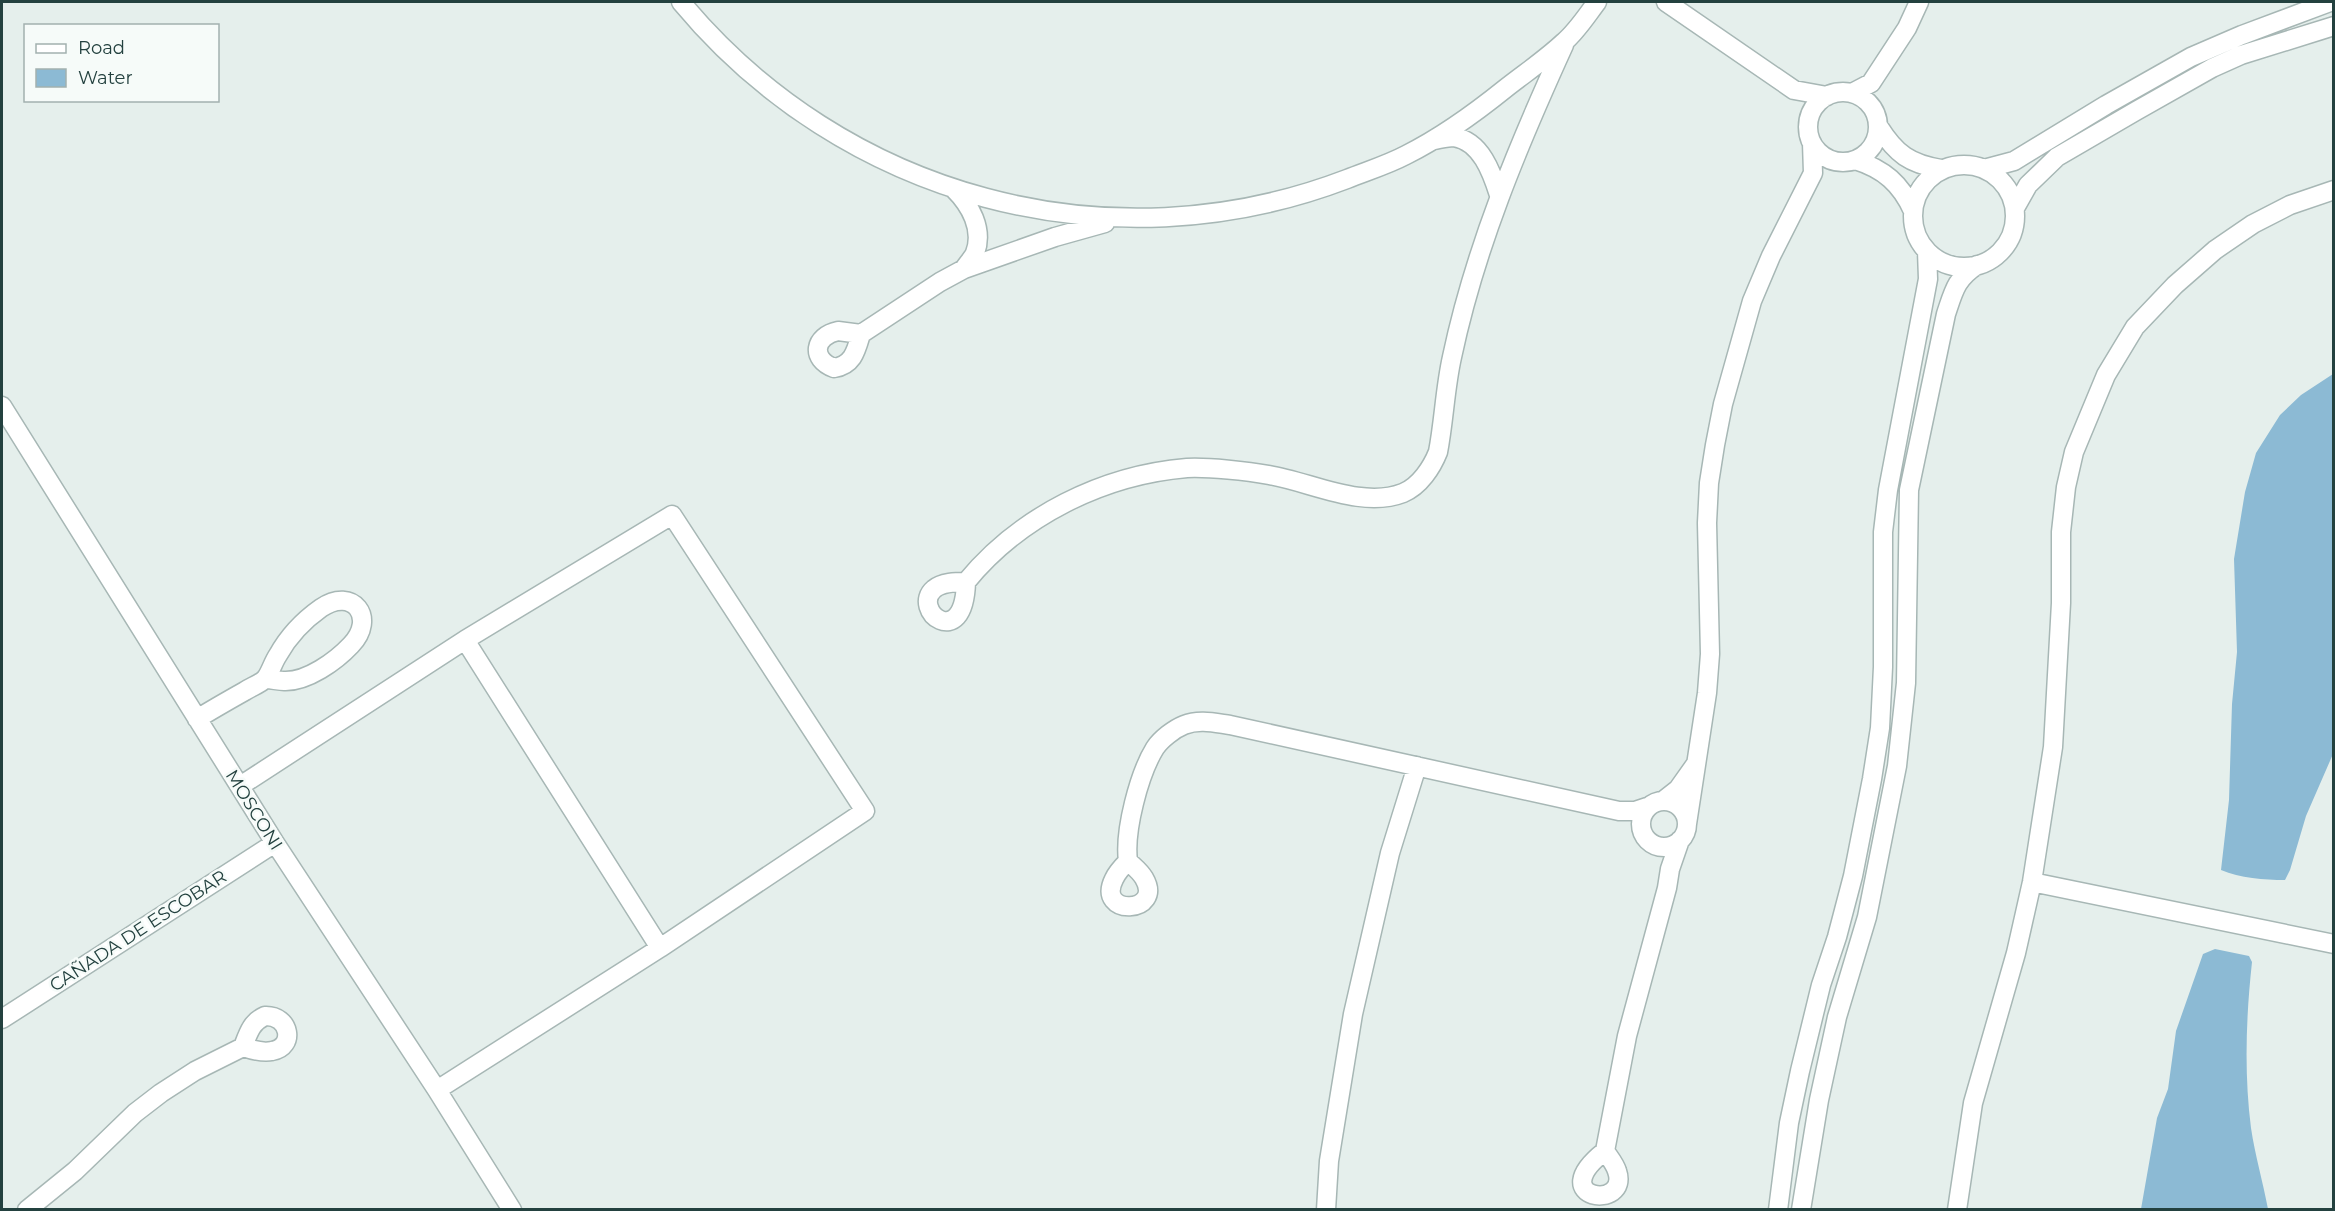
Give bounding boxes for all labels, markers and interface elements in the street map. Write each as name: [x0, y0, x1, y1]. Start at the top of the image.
legend: [24, 24, 219, 102]
text: Road: [78, 37, 125, 59]
text: Water: [78, 67, 133, 89]
street label: MOSCONI: [221, 766, 287, 854]
street label: CAÑADA DE ESCOBAR: [45, 866, 231, 996]

